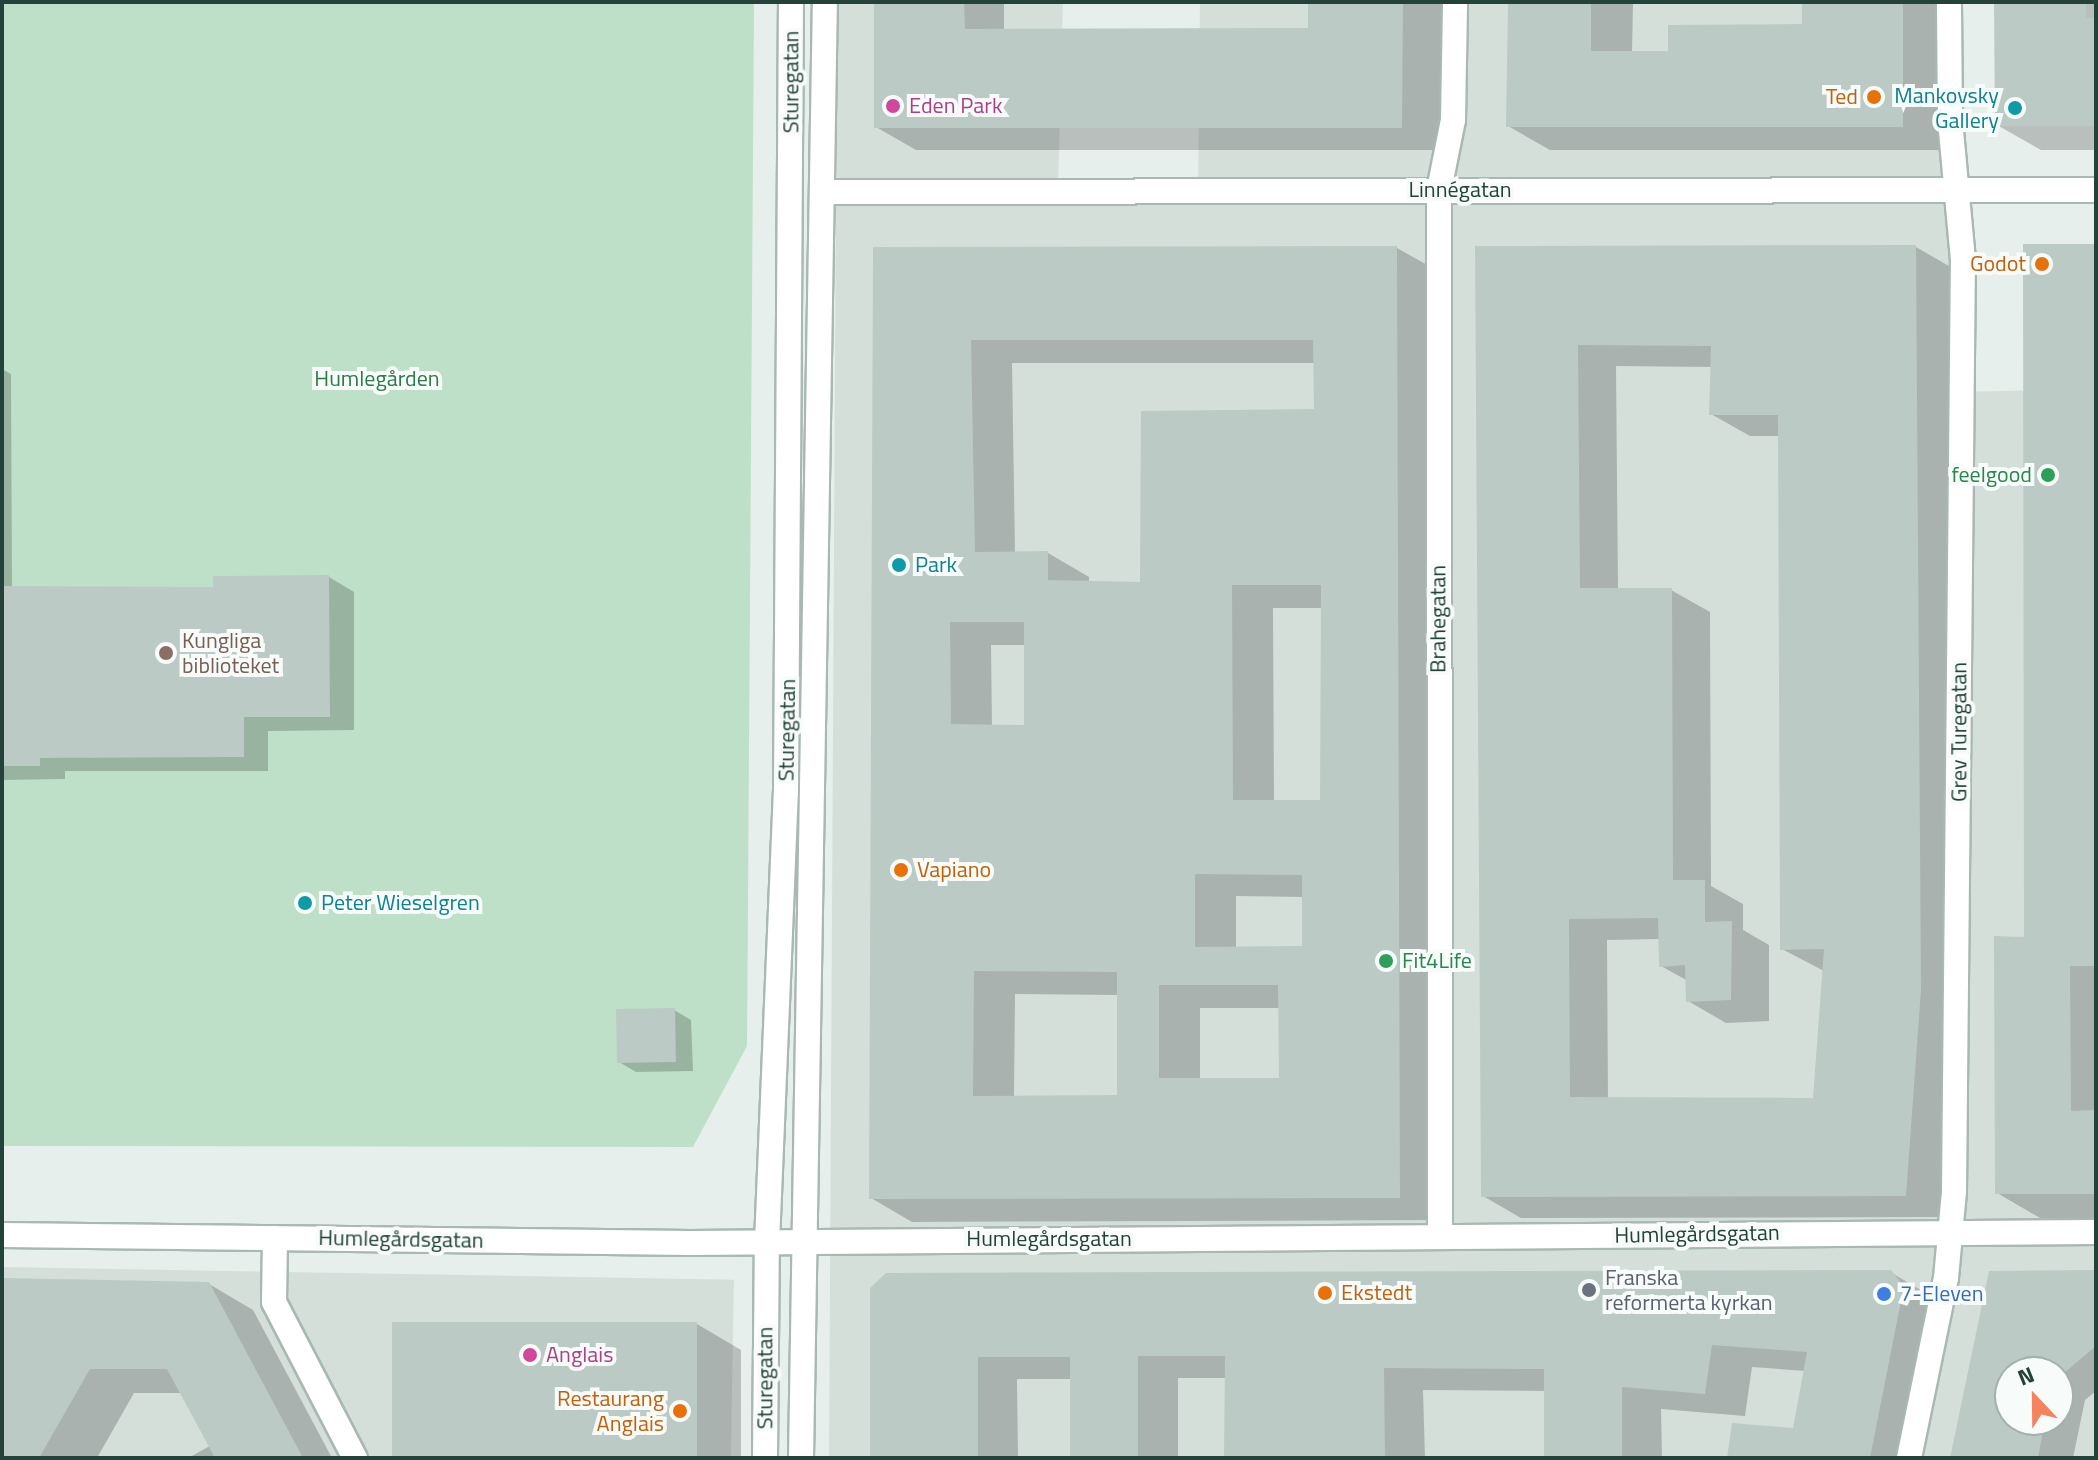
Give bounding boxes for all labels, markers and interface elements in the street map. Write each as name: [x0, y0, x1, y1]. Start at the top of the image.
street label: Sturegatan: [778, 31, 804, 133]
place label: Mankovsky Gallery: [1894, 82, 1999, 134]
place label: Ted: [1826, 84, 1858, 110]
marker: Ted: [1865, 88, 1883, 106]
place label: Eden Park: [909, 93, 1002, 119]
marker: Eden Park: [884, 97, 902, 115]
marker: Mankovsky Gallery: [2006, 99, 2024, 117]
street label: Linnégatan: [1409, 177, 1511, 203]
place label: Godot: [1970, 251, 2026, 277]
marker: Godot: [2033, 255, 2051, 273]
park label: Humlegården: [314, 366, 440, 392]
place label: feelgood: [1951, 462, 2032, 488]
marker: feelgood: [2039, 466, 2057, 484]
place label: Park: [915, 552, 957, 578]
marker: Park: [890, 556, 908, 574]
street label: Brahegatan: [1425, 565, 1451, 673]
place label: Kungliga biblioteket: [182, 627, 279, 678]
marker: Kungliga biblioteket: [157, 644, 175, 662]
street label: Grev Turegatan: [1946, 662, 1972, 802]
street label: Sturegatan: [773, 679, 801, 781]
place label: Vapiano: [917, 857, 991, 883]
marker: Vapiano: [892, 861, 910, 879]
place label: Peter Wieselgren: [321, 890, 480, 916]
marker: Peter Wieselgren: [296, 894, 314, 912]
place label: Fit4Life: [1402, 948, 1472, 974]
marker: Fit4Life: [1377, 952, 1395, 970]
street label: Humlegårdsgatan: [1614, 1219, 1780, 1249]
street label: Humlegårdsgatan: [318, 1224, 484, 1254]
street label: Humlegårdsgatan: [966, 1226, 1132, 1252]
place label: Franska reformerta kyrkan: [1605, 1264, 1773, 1316]
place label: Ekstedt: [1341, 1280, 1412, 1306]
marker: Franska reformerta kyrkan: [1580, 1281, 1598, 1299]
place label: 7-Eleven: [1900, 1281, 1983, 1307]
marker: Ekstedt: [1316, 1284, 1334, 1302]
marker: 7-Eleven: [1875, 1285, 1893, 1303]
street label: Sturegatan: [752, 1327, 778, 1429]
place label: Anglais: [546, 1342, 613, 1368]
marker: Anglais: [521, 1346, 539, 1364]
north arrow: [1994, 1356, 2074, 1436]
text: N: [2012, 1357, 2039, 1394]
place label: Restaurang Anglais: [557, 1385, 664, 1436]
marker: Restaurang Anglais: [671, 1402, 689, 1420]

